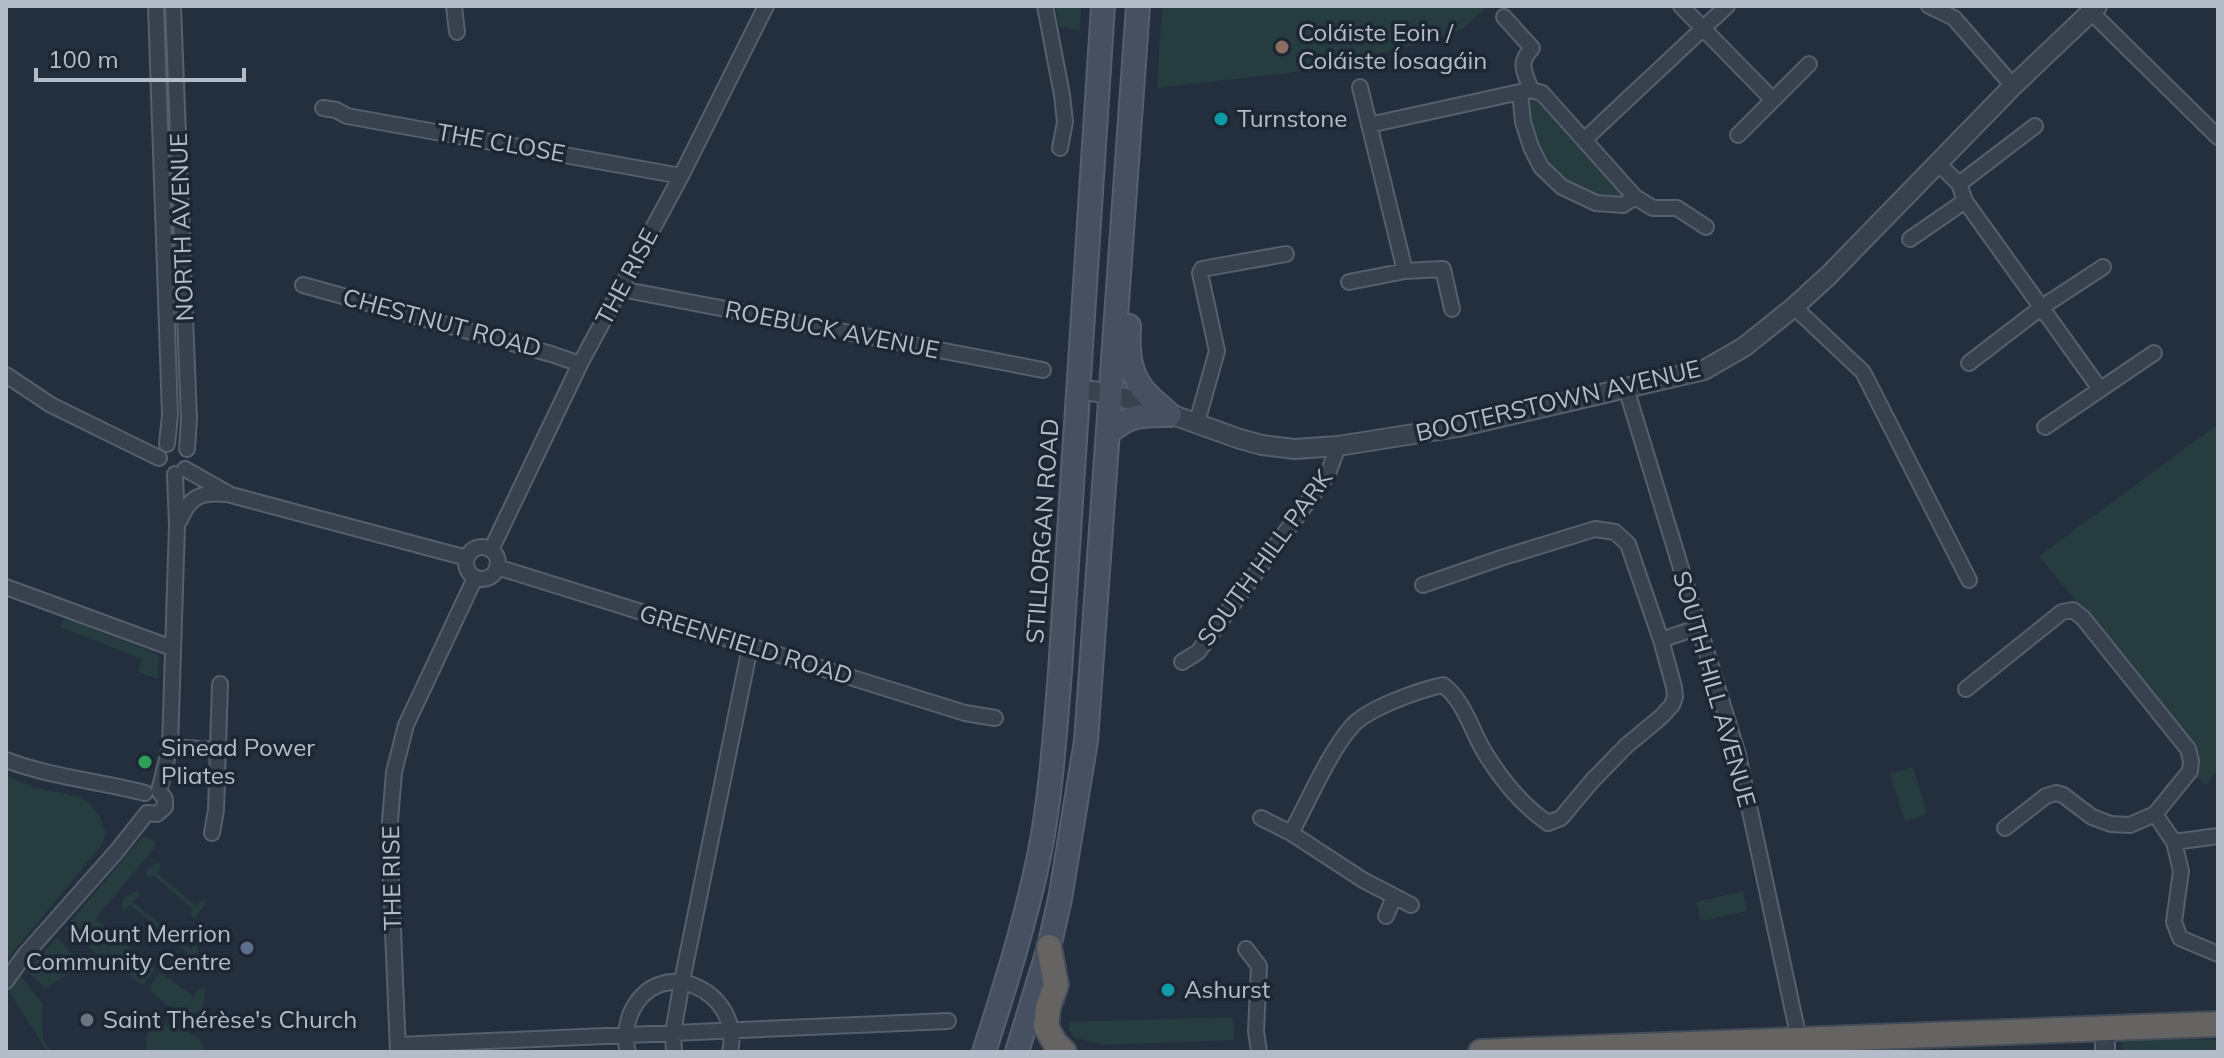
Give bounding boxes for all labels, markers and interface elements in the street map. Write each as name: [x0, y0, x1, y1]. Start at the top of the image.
place label: Coláiste Eoin / Coláiste Íosagáin: [1298, 17, 1487, 75]
scale bar: [36, 32, 244, 82]
marker: Coláiste Eoin / Coláiste Íosagáin: [1273, 38, 1291, 56]
text: 100 m: [48, 44, 119, 74]
place label: Turnstone: [1237, 103, 1347, 133]
marker: Turnstone: [1212, 110, 1230, 128]
street label: THE CLOSE: [435, 116, 568, 168]
street label: NORTH AVENUE: [163, 132, 199, 322]
street label: THE RISE: [588, 223, 664, 330]
street label: CHESTNUT ROAD: [340, 281, 545, 363]
street label: ROEBUCK AVENUE: [723, 294, 942, 365]
street label: BOOTERSTOWN AVENUE: [1412, 353, 1703, 447]
street label: STILLORGAN ROAD: [1019, 418, 1065, 644]
street label: SOUTH HILL PARK: [1190, 463, 1339, 651]
street label: SOUTH HILL AVENUE: [1667, 567, 1763, 810]
street label: GREENFIELD ROAD: [636, 597, 857, 691]
place label: Sinead Power Pliates: [161, 732, 315, 790]
marker: Sinead Power Pliates: [136, 753, 154, 771]
street label: THE RISE: [375, 825, 407, 931]
place label: Mount Merrion Community Centre: [26, 918, 231, 976]
marker: Mount Merrion Community Centre: [238, 939, 256, 957]
place label: Ashurst: [1184, 974, 1270, 1004]
marker: Ashurst: [1159, 981, 1177, 999]
place label: Saint Thérèse's Church: [103, 1004, 357, 1034]
marker: Saint Thérèse's Church: [78, 1011, 96, 1029]

